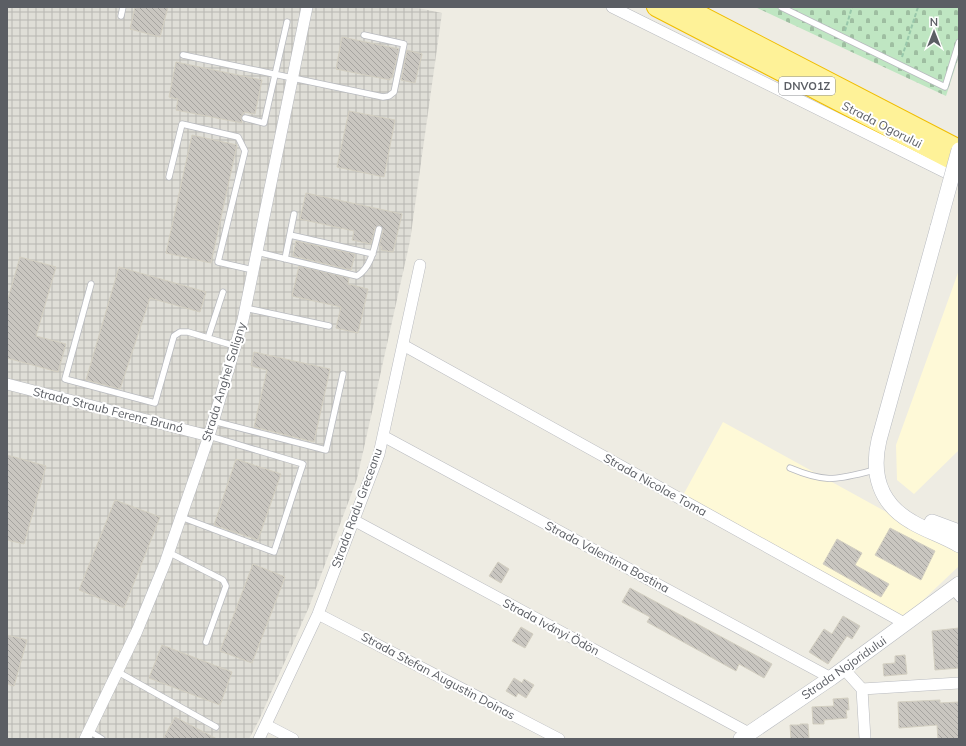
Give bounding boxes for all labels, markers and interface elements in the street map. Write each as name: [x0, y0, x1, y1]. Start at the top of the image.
north arrow: [914, 12, 954, 52]
text: N: [930, 15, 938, 29]
road number: DNVO1Z: [779, 77, 835, 95]
street label: Strada Ogorului: [840, 98, 925, 151]
street label: Strada Anghel Saligny: [198, 320, 249, 443]
street label: Strada Straub Ferenc Brunó: [31, 384, 185, 435]
street label: Strada Radu Greceanu: [328, 446, 385, 570]
street label: Strada Nicolae Toma: [601, 450, 710, 519]
street label: Strada Valentina Bostina: [543, 517, 672, 596]
street label: Strada Iványi Ödön: [500, 595, 602, 658]
street label: Strada Stefan Augustin Doinas: [359, 629, 518, 723]
street label: Strada Nojoridului: [798, 633, 889, 702]

